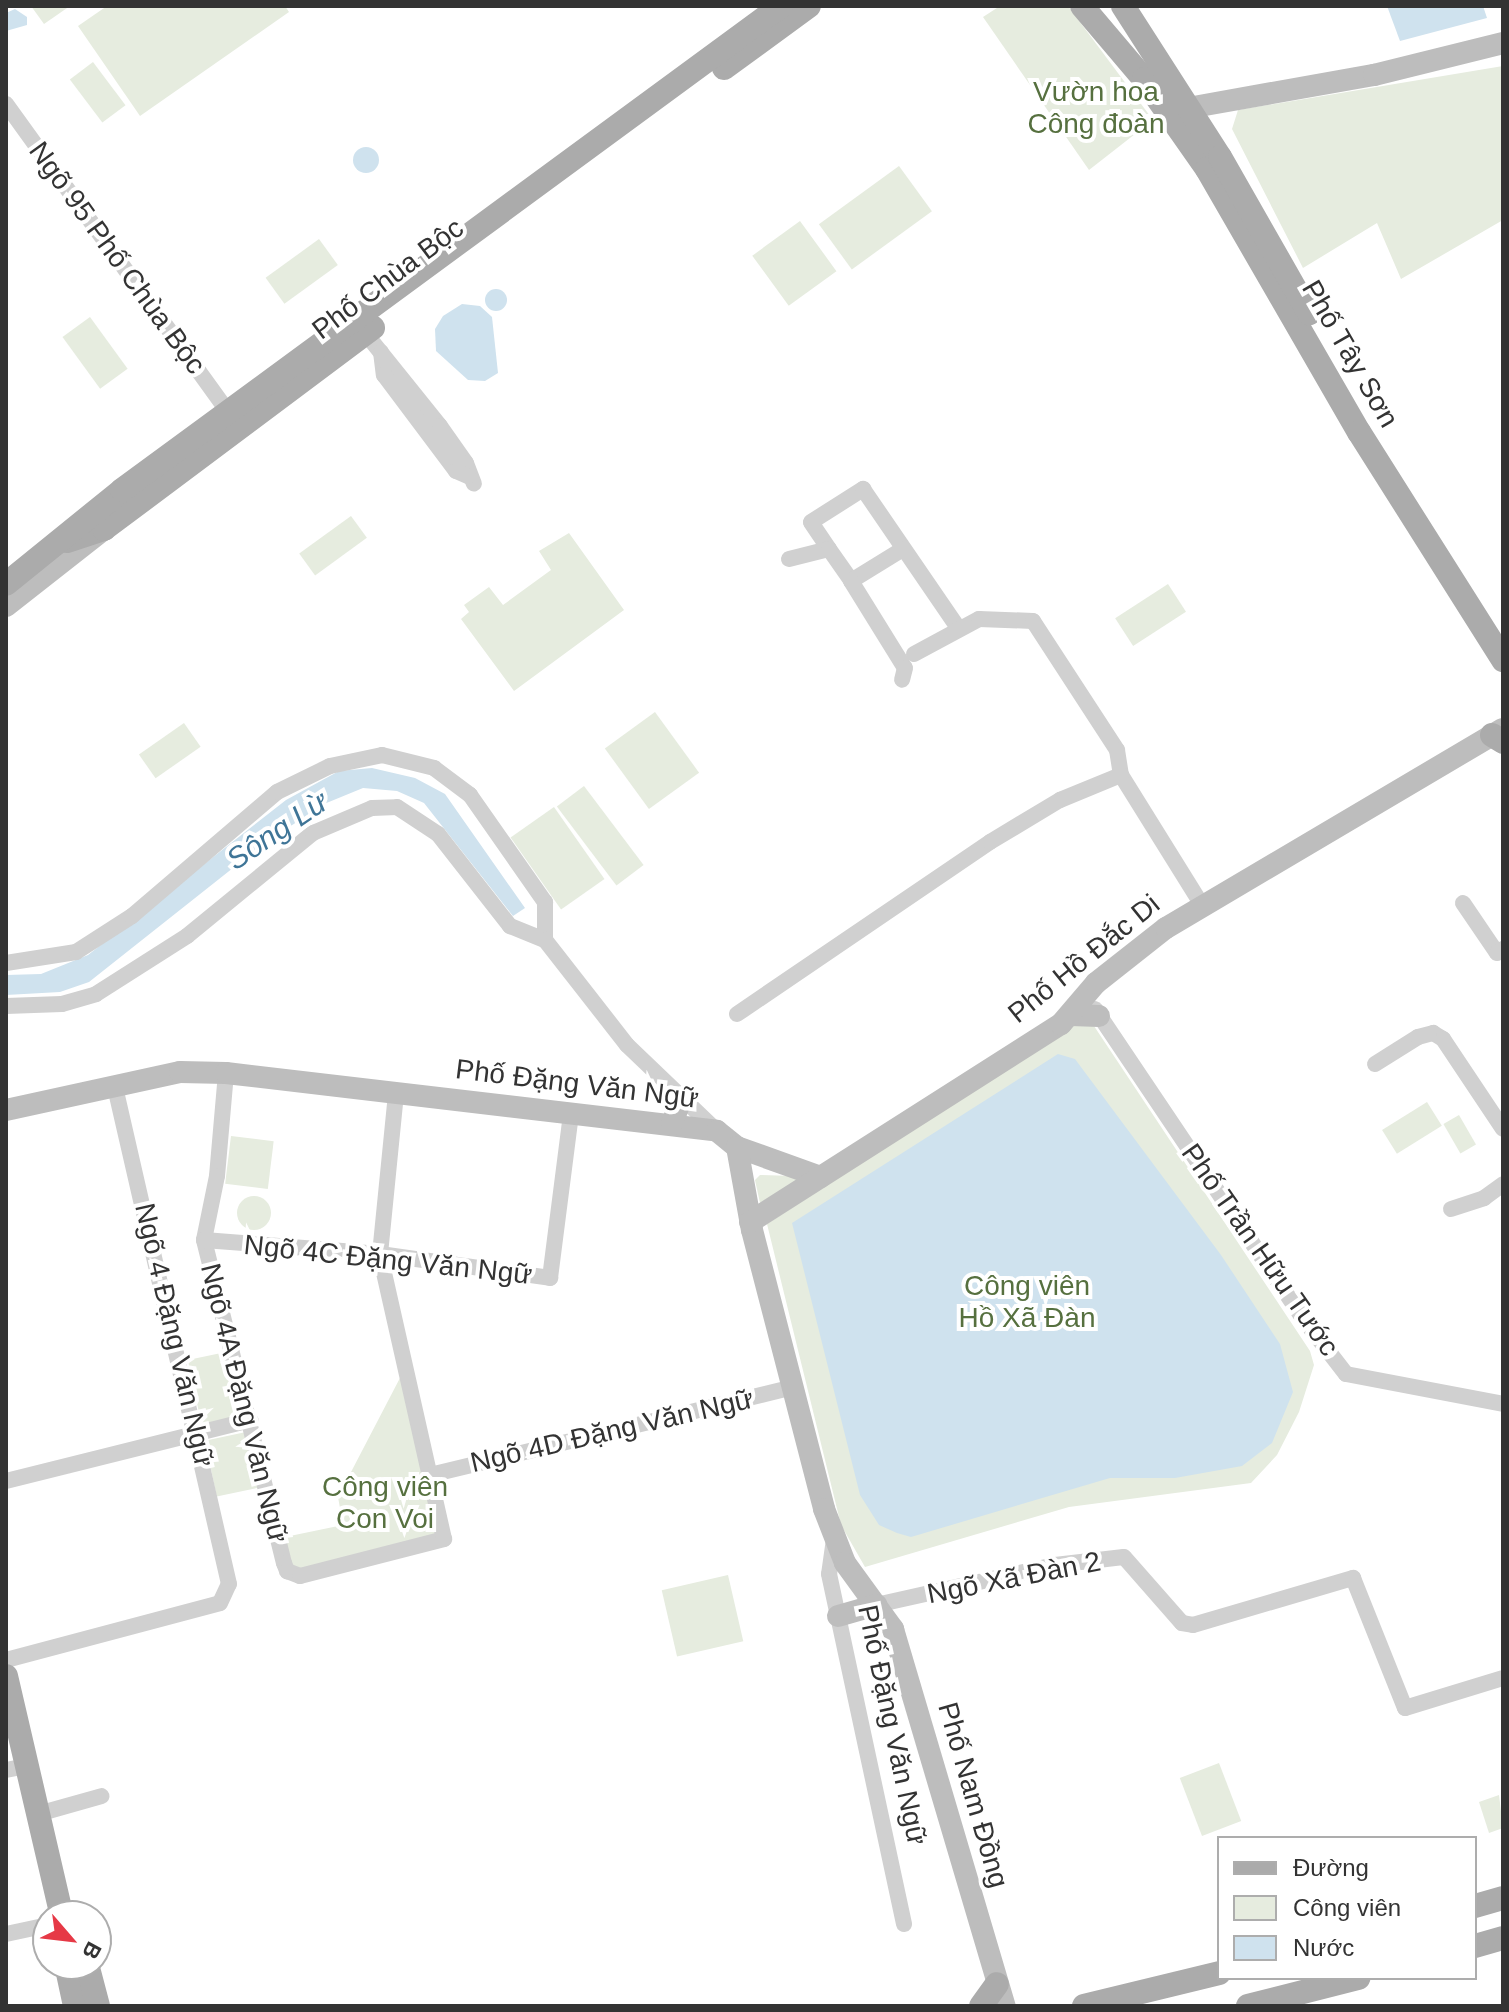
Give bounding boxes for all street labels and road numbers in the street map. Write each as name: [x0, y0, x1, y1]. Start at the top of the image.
street label: Ngõ 95 Phố Chùa Bộc: [22, 135, 212, 381]
street label: Phố Chùa Bộc: [306, 211, 470, 347]
street label: Phố Tây Sơn: [1294, 274, 1406, 434]
street label: Phố Hồ Đắc Di: [1001, 888, 1167, 1030]
street label: Phố Đặng Văn Ngữ: [454, 1052, 700, 1116]
street label: Phố Trần Hữu Tước: [1174, 1137, 1346, 1363]
street label: Ngõ 4 Đặng Văn Ngữ: [127, 1200, 221, 1470]
street label: Ngõ 4C Đặng Văn Ngữ: [242, 1228, 534, 1292]
street label: Ngõ 4A Đặng Văn Ngữ: [193, 1259, 295, 1547]
street label: Ngõ 4D Đặng Văn Ngữ: [467, 1382, 757, 1480]
street label: Ngõ Xã Đàn 2: [924, 1545, 1104, 1611]
street label: Phố Đặng Văn Ngữ: [850, 1602, 934, 1848]
street label: Phố Nam Đồng: [930, 1698, 1016, 1892]

